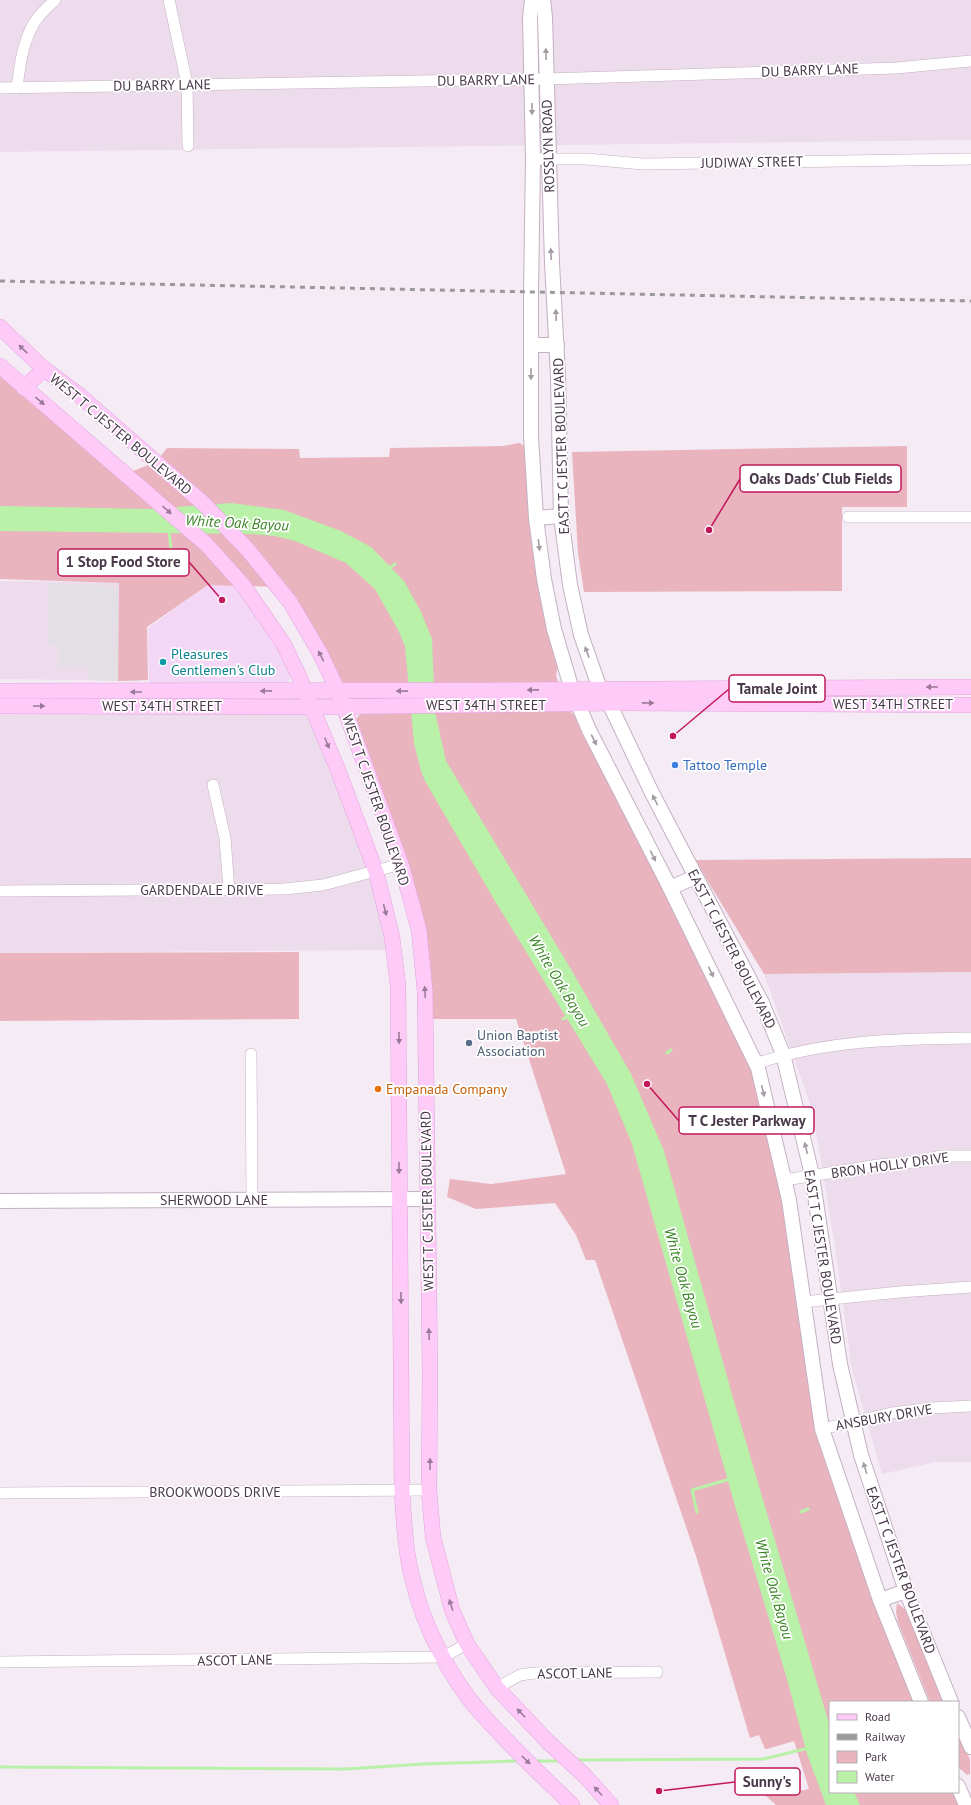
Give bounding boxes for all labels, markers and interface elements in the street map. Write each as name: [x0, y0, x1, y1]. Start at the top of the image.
one-way arrow: [543, 47, 549, 60]
street label: DU BARRY LANE: [761, 59, 859, 81]
street label: DU BARRY LANE: [437, 70, 535, 90]
street label: DU BARRY LANE: [113, 75, 211, 95]
street label: ROSSLYN ROAD: [537, 99, 559, 193]
one-way arrow: [529, 103, 536, 115]
street label: JUDIWAY STREET: [700, 152, 804, 172]
one-way arrow: [548, 248, 555, 260]
one-way arrow: [552, 309, 559, 321]
one-way arrow: [18, 344, 28, 354]
street label: EAST T C JESTER BOULEVARD: [549, 357, 573, 535]
one-way arrow: [528, 368, 534, 381]
street label: WEST T C JESTER BOULEVARD: [46, 369, 196, 499]
one-way arrow: [34, 397, 45, 406]
callout: Oaks Dads' Club Fields: [740, 465, 901, 492]
text: Oaks Dads' Club Fields: [749, 469, 893, 488]
one-way arrow: [162, 505, 173, 514]
water label: White Oak Bayou: [185, 510, 290, 535]
one-way arrow: [536, 539, 542, 551]
callout: 1 Stop Food Store: [58, 549, 189, 576]
text: 1 Stop Food Store: [65, 552, 181, 571]
place label: Pleasures Gentlemen's Club: [171, 645, 275, 679]
one-way arrow: [584, 646, 590, 658]
one-way arrow: [318, 650, 324, 662]
marker: Pleasures Gentlemen's Club: [158, 657, 168, 667]
callout: Tamale Joint: [729, 675, 825, 702]
text: Tamale Joint: [737, 679, 818, 698]
one-way arrow: [925, 684, 938, 690]
one-way arrow: [526, 687, 539, 693]
one-way arrow: [259, 688, 272, 694]
one-way arrow: [395, 688, 408, 694]
one-way arrow: [129, 689, 142, 695]
street label: WEST 34TH STREET: [833, 695, 953, 713]
street label: WEST 34TH STREET: [426, 696, 546, 714]
street label: WEST 34TH STREET: [102, 697, 222, 715]
one-way arrow: [642, 700, 655, 706]
one-way arrow: [33, 703, 46, 709]
street label: WEST T C JESTER BOULEVARD: [338, 712, 414, 888]
one-way arrow: [590, 734, 597, 746]
one-way arrow: [324, 738, 330, 750]
place label: Tattoo Temple: [683, 756, 767, 774]
marker: Tattoo Temple: [670, 760, 680, 770]
one-way arrow: [652, 794, 658, 805]
one-way arrow: [650, 850, 657, 861]
street label: EAST T C JESTER BOULEVARD: [684, 866, 780, 1032]
street label: GARDENDALE DRIVE: [140, 881, 264, 899]
one-way arrow: [382, 904, 388, 916]
water label: White Oak Bayou: [525, 931, 594, 1030]
one-way arrow: [708, 966, 714, 978]
one-way arrow: [422, 985, 428, 998]
place label: Union Baptist Association: [477, 1026, 559, 1060]
one-way arrow: [396, 1032, 402, 1045]
marker: Union Baptist Association: [464, 1038, 474, 1048]
place label: Empanada Company: [386, 1080, 508, 1098]
marker: Empanada Company: [373, 1084, 383, 1094]
one-way arrow: [760, 1085, 766, 1097]
callout: T C Jester Parkway: [679, 1107, 814, 1134]
street label: WEST T C JESTER BOULEVARD: [416, 1111, 438, 1291]
text: T C Jester Parkway: [688, 1111, 807, 1130]
one-way arrow: [802, 1142, 808, 1155]
street label: BRON HOLLY DRIVE: [830, 1148, 950, 1182]
one-way arrow: [396, 1162, 402, 1175]
street label: EAST T C JESTER BOULEVARD: [800, 1168, 846, 1346]
street label: SHERWOOD LANE: [160, 1191, 268, 1209]
water label: White Oak Bayou: [660, 1225, 707, 1331]
one-way arrow: [397, 1292, 404, 1304]
one-way arrow: [426, 1327, 432, 1340]
street label: ANSBURY DRIVE: [834, 1400, 934, 1434]
one-way arrow: [426, 1458, 433, 1470]
one-way arrow: [862, 1462, 868, 1474]
street label: BROOKWOODS DRIVE: [149, 1483, 281, 1501]
street label: EAST T C JESTER BOULEVARD: [862, 1484, 940, 1656]
water label: White Oak Bayou: [751, 1536, 798, 1642]
one-way arrow: [448, 1599, 454, 1611]
street label: ASCOT LANE: [197, 1650, 273, 1670]
street label: ASCOT LANE: [537, 1663, 613, 1683]
legend: [829, 1701, 959, 1793]
one-way arrow: [516, 1708, 526, 1718]
text: Road: [865, 1709, 890, 1724]
text: Railway: [865, 1729, 905, 1744]
text: Park: [865, 1749, 887, 1764]
one-way arrow: [521, 1755, 531, 1765]
callout: Sunny's: [735, 1768, 800, 1795]
text: Water: [865, 1769, 895, 1784]
text: Sunny's: [743, 1772, 791, 1791]
one-way arrow: [594, 1786, 603, 1795]

